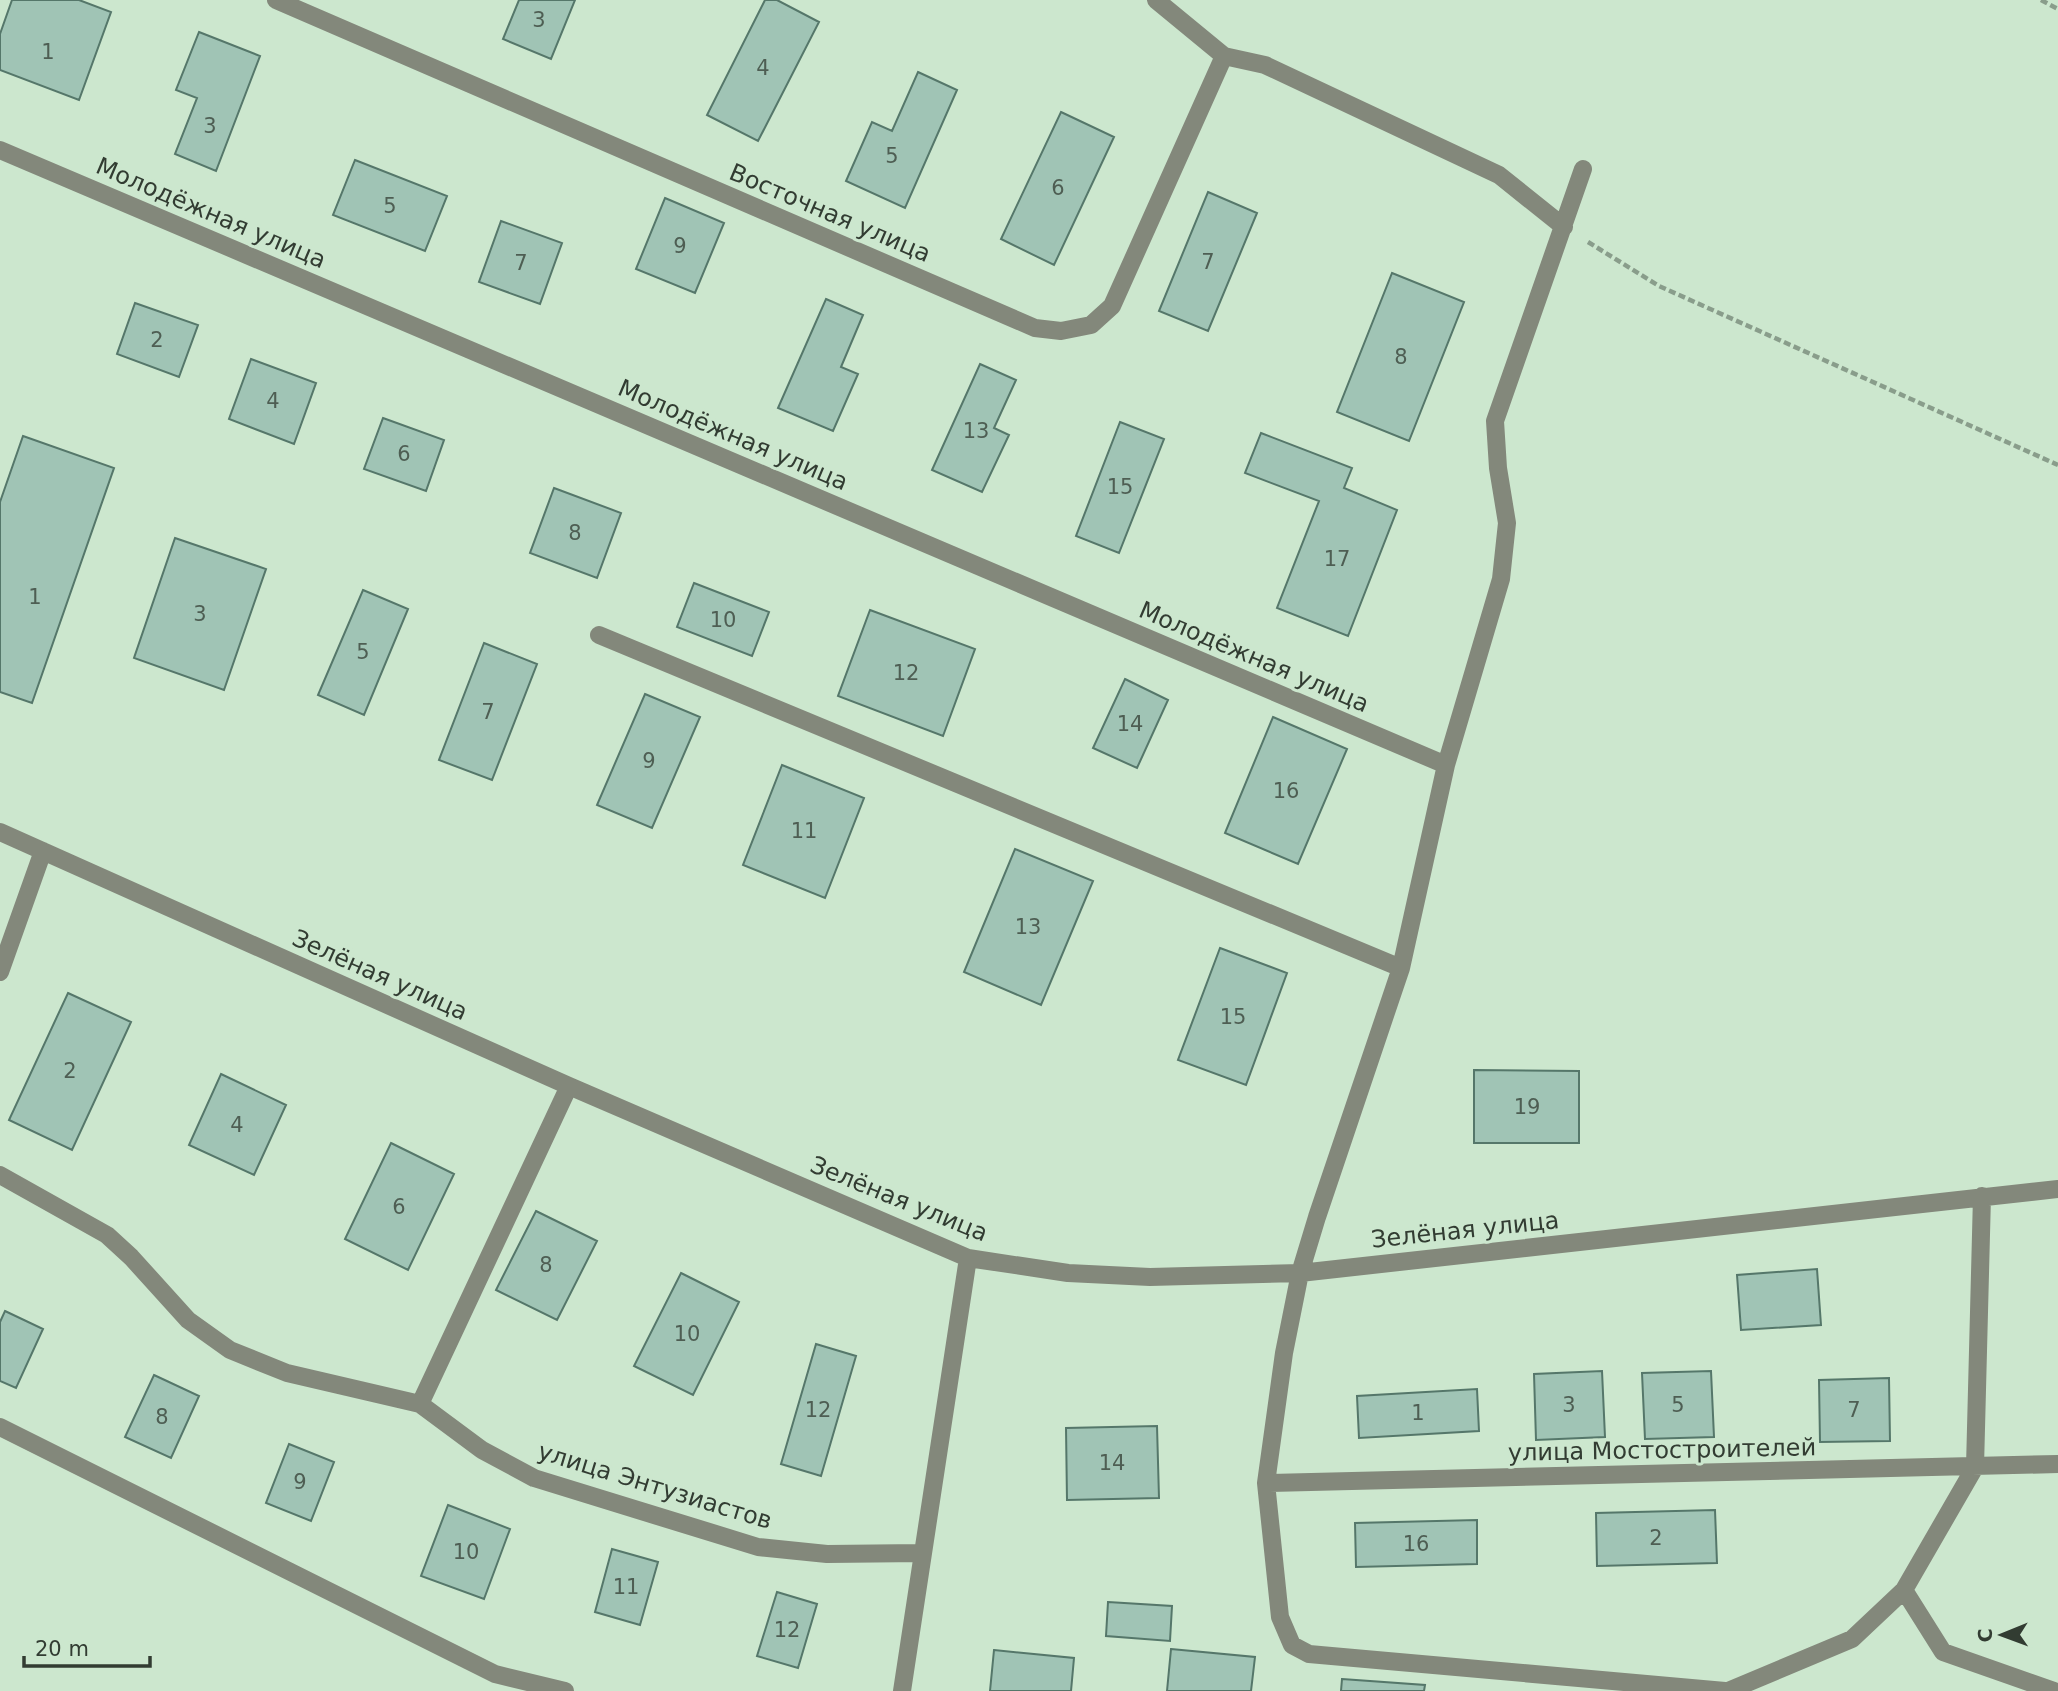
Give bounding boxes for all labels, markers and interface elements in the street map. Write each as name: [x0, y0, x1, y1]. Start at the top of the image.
house number: 3: [532, 8, 546, 32]
house number: 1: [41, 40, 55, 64]
house number: 4: [756, 56, 770, 80]
house number: 3: [203, 114, 217, 138]
house number: 5: [885, 144, 899, 168]
street label: Молодёжная улица: [92, 152, 330, 274]
street label: Восточная улица: [725, 158, 935, 268]
house number: 6: [1051, 176, 1065, 200]
house number: 5: [383, 194, 397, 218]
house number: 9: [673, 234, 687, 258]
house number: 7: [1201, 250, 1215, 274]
house number: 7: [514, 251, 528, 275]
house number: 2: [150, 328, 164, 352]
house number: 8: [1394, 345, 1408, 369]
street label: Молодёжная улица: [614, 374, 852, 496]
house number: 4: [266, 389, 280, 413]
house number: 13: [963, 419, 989, 443]
house number: 6: [397, 442, 411, 466]
house number: 15: [1107, 475, 1133, 499]
house number: 8: [568, 521, 582, 545]
house number: 17: [1324, 547, 1350, 571]
house number: 1: [28, 585, 42, 609]
street label: Молодёжная улица: [1135, 596, 1373, 718]
house number: 3: [193, 602, 207, 626]
house number: 10: [710, 608, 736, 632]
house number: 5: [356, 640, 370, 664]
house number: 12: [893, 661, 919, 685]
house number: 7: [481, 700, 495, 724]
house number: 14: [1117, 712, 1143, 736]
house number: 9: [642, 749, 656, 773]
house number: 16: [1273, 779, 1299, 803]
house number: 11: [791, 819, 817, 843]
house number: 13: [1015, 915, 1041, 939]
street label: Зелёная улица: [288, 924, 472, 1026]
house number: 15: [1220, 1005, 1246, 1029]
house number: 2: [63, 1059, 77, 1083]
house number: 19: [1514, 1095, 1540, 1119]
house number: 4: [230, 1113, 244, 1137]
street label: Зелёная улица: [806, 1151, 992, 1247]
house number: 6: [392, 1195, 406, 1219]
street label: Зелёная улица: [1370, 1206, 1560, 1254]
house number: 8: [539, 1253, 553, 1277]
house number: 10: [674, 1322, 700, 1346]
house number: 3: [1562, 1393, 1576, 1417]
house number: 5: [1671, 1393, 1685, 1417]
house number: 12: [805, 1398, 831, 1422]
house number: 7: [1847, 1398, 1861, 1422]
house number: 1: [1411, 1401, 1425, 1425]
house number: 8: [155, 1405, 169, 1429]
street label: улица Мостостроителей: [1508, 1433, 1816, 1467]
street label: улица Энтузиастов: [534, 1437, 776, 1535]
house number: 14: [1099, 1451, 1125, 1475]
house number: 9: [293, 1470, 307, 1494]
house number: 2: [1649, 1526, 1663, 1550]
house number: 16: [1403, 1532, 1429, 1556]
house number: 10: [453, 1540, 479, 1564]
house number: 11: [613, 1575, 639, 1599]
north arrow: [1967, 1600, 2037, 1670]
house number: 12: [774, 1618, 800, 1642]
scale bar: [24, 1624, 150, 1668]
text: С: [1974, 1628, 1996, 1642]
text: 20 m: [35, 1637, 89, 1661]

